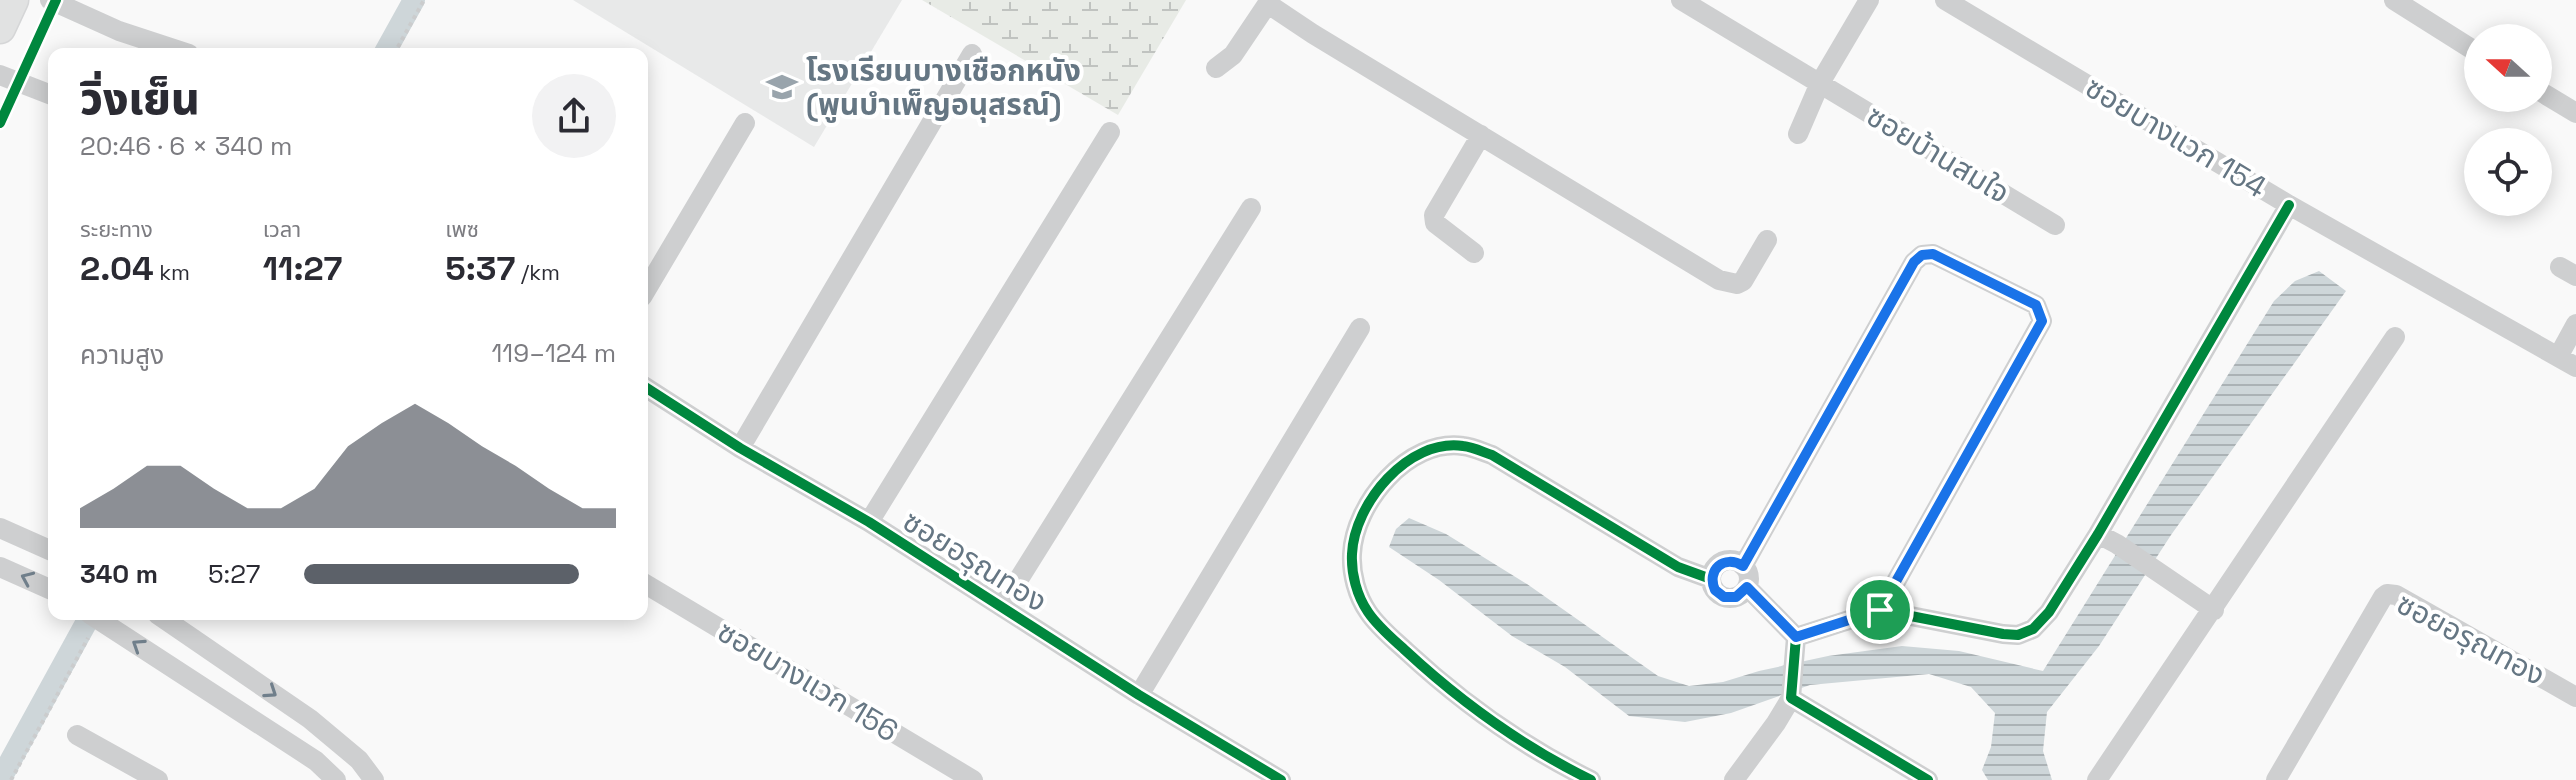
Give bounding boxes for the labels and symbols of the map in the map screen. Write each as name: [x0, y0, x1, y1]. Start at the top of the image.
north arrow: [2464, 24, 2552, 112]
place label: โรงเรียนบางเชือกหนัง (พูนบำเพ็ญอนุสรณ์): [806, 51, 1081, 124]
street label: ซอยบางแวก 154: [2078, 68, 2274, 206]
school or university icon: โรงเรียนบางเชือกหนัง (พูนบำเพ็ญอนุสรณ์): [765, 70, 799, 104]
street label: ซอยบ้านสมใจ: [1859, 96, 2017, 212]
street label: ซอยอรุณทอง: [896, 501, 1054, 621]
one-way arrow: [21, 572, 36, 588]
pin: [1846, 576, 1914, 644]
street label: ซอยอรุณทอง: [2390, 584, 2552, 694]
street label: ซอยบางแวก 156: [710, 612, 906, 750]
one-way arrow: [133, 640, 147, 655]
one-way arrow: [262, 682, 276, 697]

